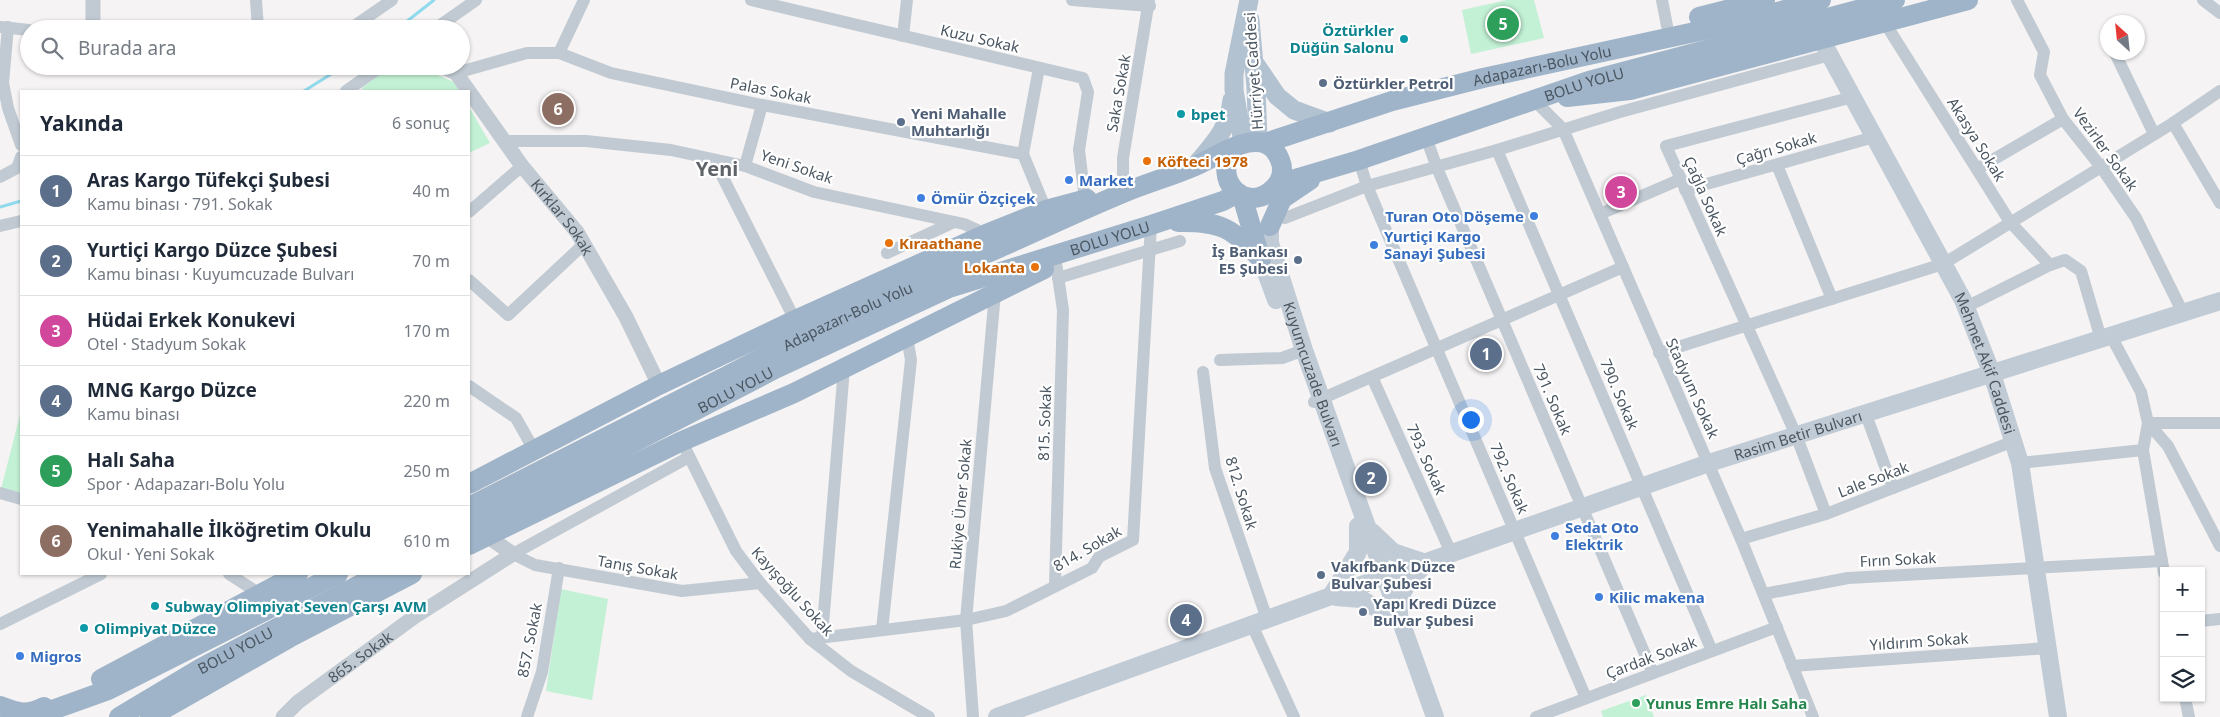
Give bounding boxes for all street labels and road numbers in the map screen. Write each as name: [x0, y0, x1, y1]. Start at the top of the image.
street label: Hürriyet Caddesi: [1239, 11, 1267, 131]
street label: Kuzu Sokak: [939, 19, 1021, 57]
street label: Adapazarı-Bolu Yolu: [1471, 40, 1613, 90]
street label: Saka Sokak: [1101, 52, 1135, 134]
street label: BOLU YOLU: [1541, 62, 1626, 106]
street label: Palas Sokak: [729, 72, 813, 108]
street label: Akasya Sokak: [1943, 93, 2011, 185]
street label: Vezirler Sokak: [2069, 103, 2143, 195]
street label: Çağrı Sokak: [1733, 127, 1819, 169]
street label: Yeni Sokak: [758, 144, 836, 188]
street label: Çağla Sokak: [1680, 153, 1732, 239]
street label: Kırklar Sokak: [527, 175, 598, 259]
street label: BOLU YOLU: [1067, 216, 1152, 260]
street label: Adapazarı-Bolu Yolu: [779, 277, 916, 355]
street label: Mehmet Akif Caddesi: [1950, 288, 2020, 436]
street label: Kuyumcuzade Bulvarı: [1279, 299, 1348, 449]
street label: Stadyum Sokak: [1662, 335, 1724, 441]
street label: 790. Sokak: [1596, 355, 1644, 433]
street label: 791. Sokak: [1529, 360, 1577, 438]
street label: BOLU YOLU: [694, 362, 777, 418]
street label: 815. Sokak: [1033, 385, 1055, 461]
street label: Rasim Betir Bulvarı: [1731, 405, 1864, 465]
street label: 793. Sokak: [1403, 420, 1451, 498]
street label: Rukiye Üner Sokak: [944, 438, 976, 570]
street label: 792. Sokak: [1486, 439, 1534, 517]
street label: 812. Sokak: [1221, 454, 1263, 532]
street label: Lale Sokak: [1835, 456, 1911, 502]
street label: 814. Sokak: [1049, 520, 1125, 576]
street label: Kayışoğlu Sokak: [748, 542, 838, 640]
street label: Fırın Sokak: [1859, 547, 1937, 571]
street label: Tanış Sokak: [596, 550, 680, 584]
street label: 857. Sokak: [512, 601, 546, 679]
street label: BOLU YOLU: [194, 622, 276, 678]
street label: 865. Sokak: [324, 626, 396, 687]
street label: Yıldırım Sokak: [1869, 628, 1969, 654]
street label: Çardak Sokak: [1603, 631, 1699, 683]

